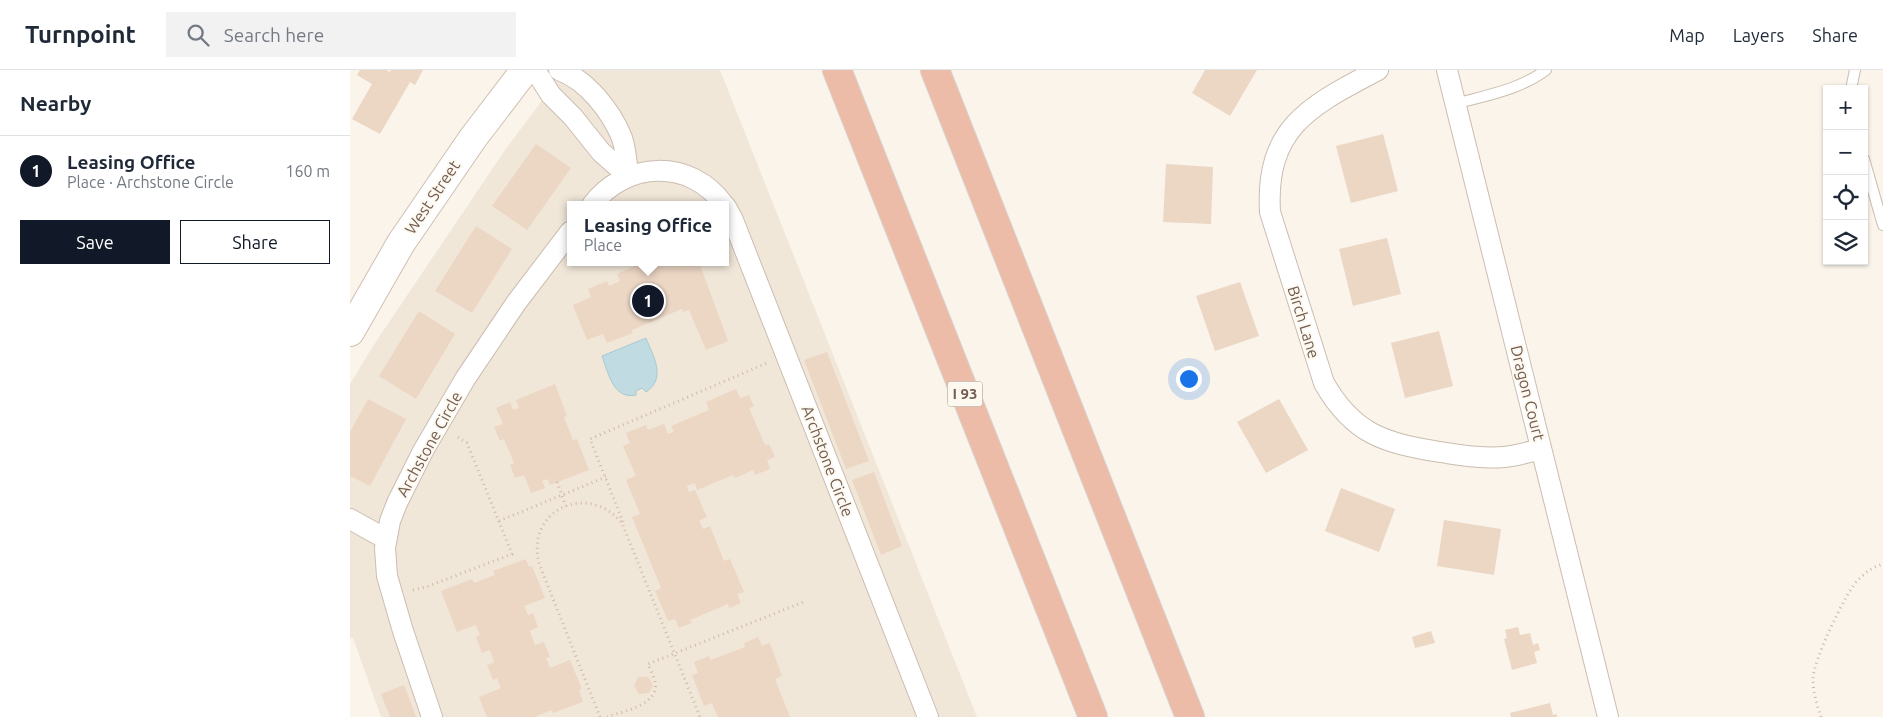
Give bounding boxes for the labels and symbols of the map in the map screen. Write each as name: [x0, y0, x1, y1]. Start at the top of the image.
street label: West Street: [401, 156, 464, 237]
pin: 1: [632, 282, 664, 320]
street label: Birch Lane: [1284, 284, 1324, 360]
street label: Dragon Court: [1507, 343, 1549, 443]
your location: [1176, 366, 1202, 392]
road number: I 93: [948, 382, 982, 406]
street label: Archstone Circle: [393, 388, 465, 500]
street label: Archstone Circle: [799, 403, 857, 519]

